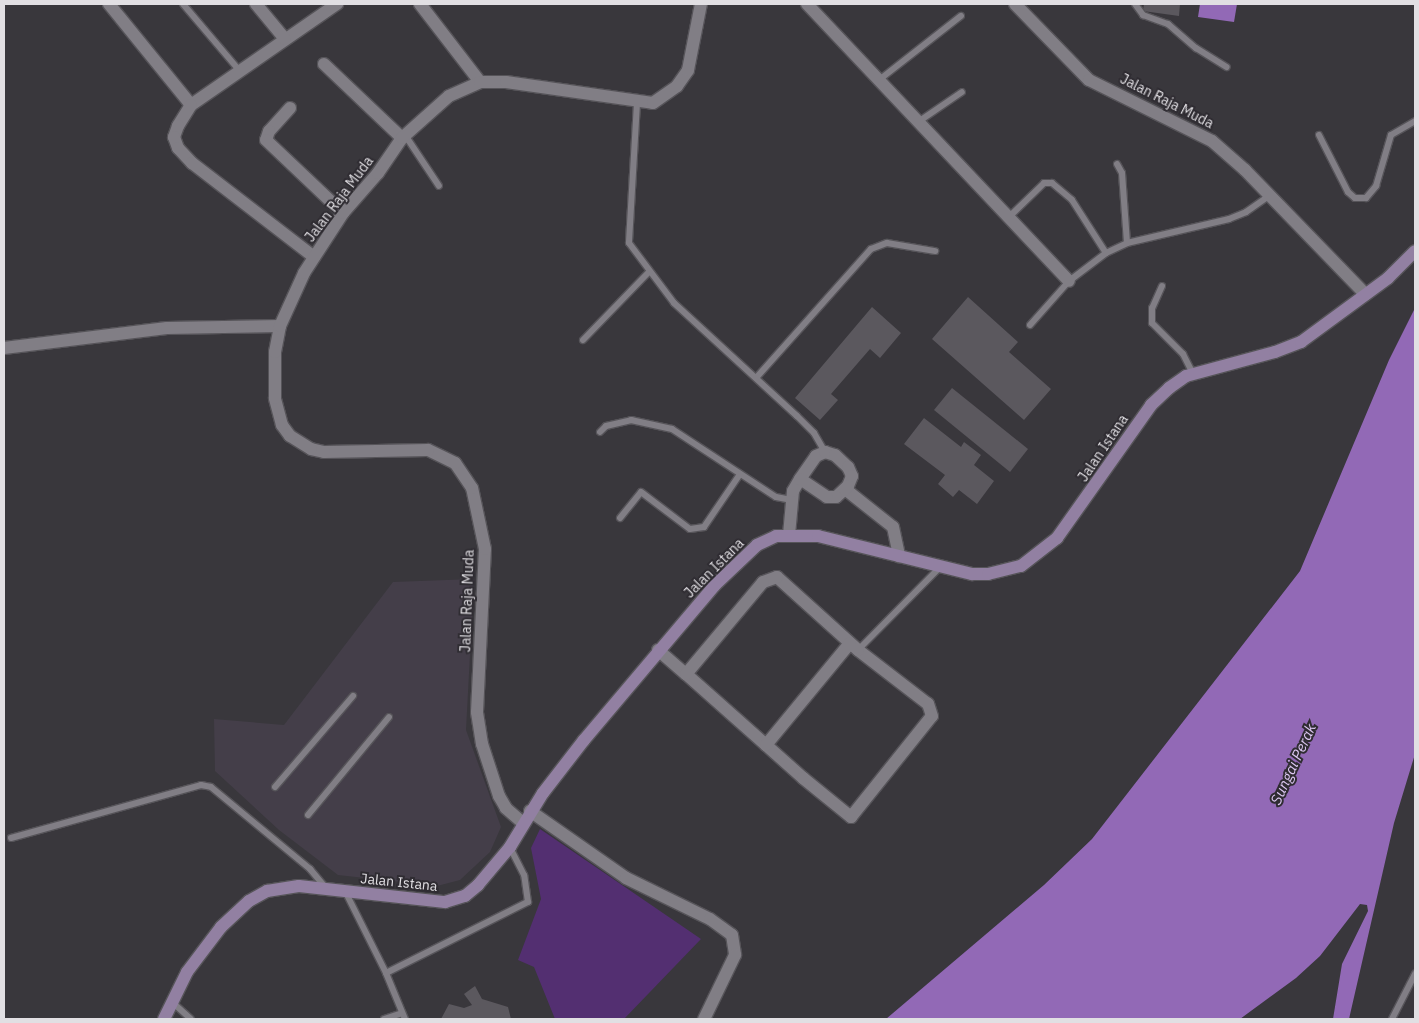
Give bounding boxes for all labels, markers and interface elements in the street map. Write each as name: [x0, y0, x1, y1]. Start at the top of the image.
street label: Jalan Raja Muda: [1117, 70, 1217, 132]
street label: Jalan Raja Muda: [301, 153, 377, 245]
street label: Jalan Istana: [1074, 411, 1132, 485]
street label: Jalan Istana: [681, 535, 747, 601]
street label: Jalan Raja Muda: [457, 549, 477, 653]
water label: Sungai Perak: [1266, 721, 1320, 807]
street label: Jalan Istana: [360, 870, 438, 894]

